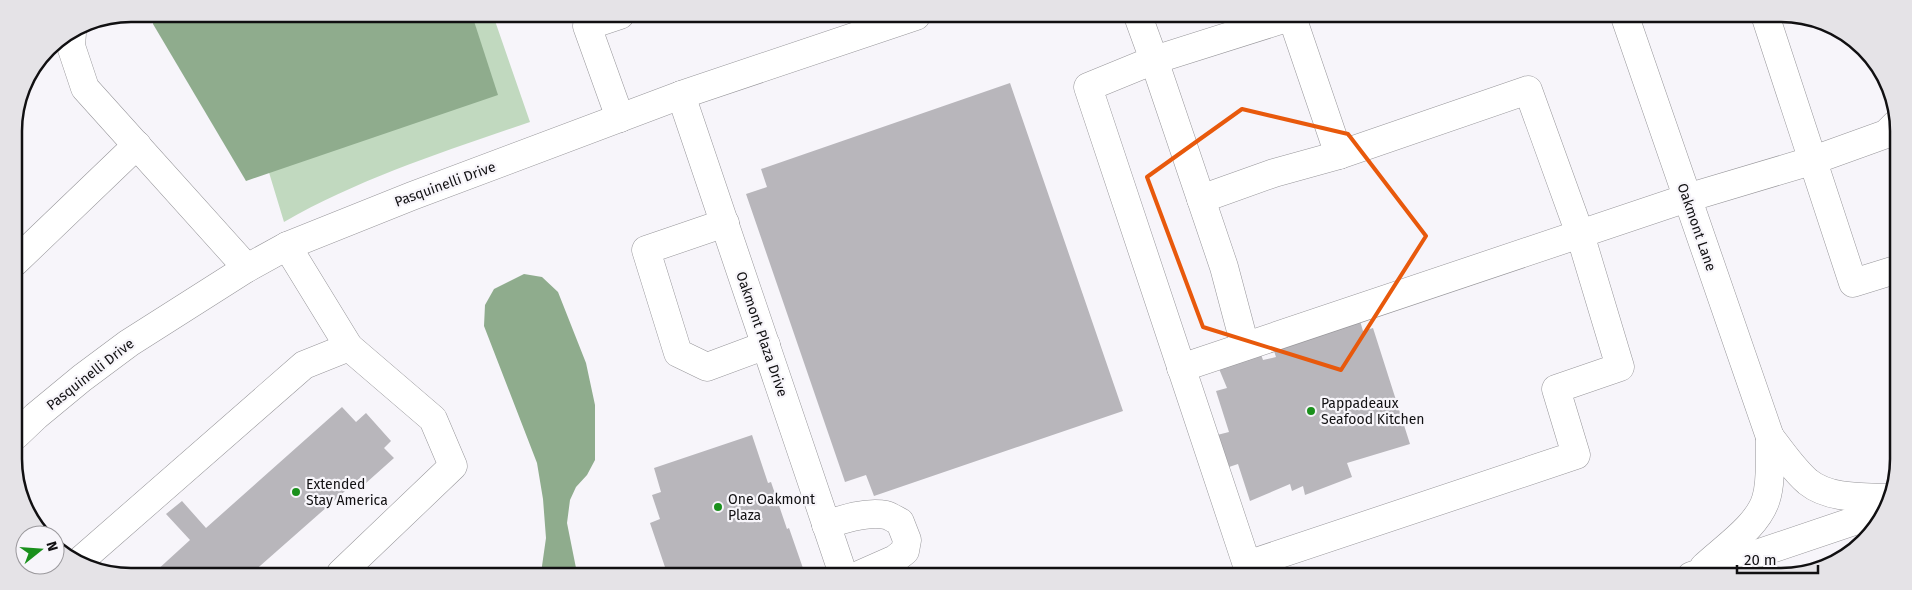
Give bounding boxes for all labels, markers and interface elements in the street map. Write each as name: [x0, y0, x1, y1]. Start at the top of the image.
street label: Pasquinelli Drive: [392, 158, 498, 211]
street label: Oakmont Lane: [1674, 181, 1720, 273]
street label: Oakmont Plaza Drive: [732, 269, 791, 399]
street label: Pasquinelli Drive: [43, 335, 137, 414]
place label: Pappadeaux Seafood Kitchen: [1321, 395, 1425, 428]
marker: Pappadeaux Seafood Kitchen: [1305, 405, 1317, 417]
place label: Extended Stay America: [306, 476, 388, 509]
marker: Extended Stay America: [290, 486, 302, 498]
place label: One Oakmont Plaza: [728, 491, 816, 524]
marker: One Oakmont Plaza: [712, 501, 724, 513]
north arrow: [15, 525, 65, 575]
text: N: [42, 539, 61, 553]
scale bar: [1737, 542, 1818, 574]
text: 20 m: [1744, 551, 1777, 569]

